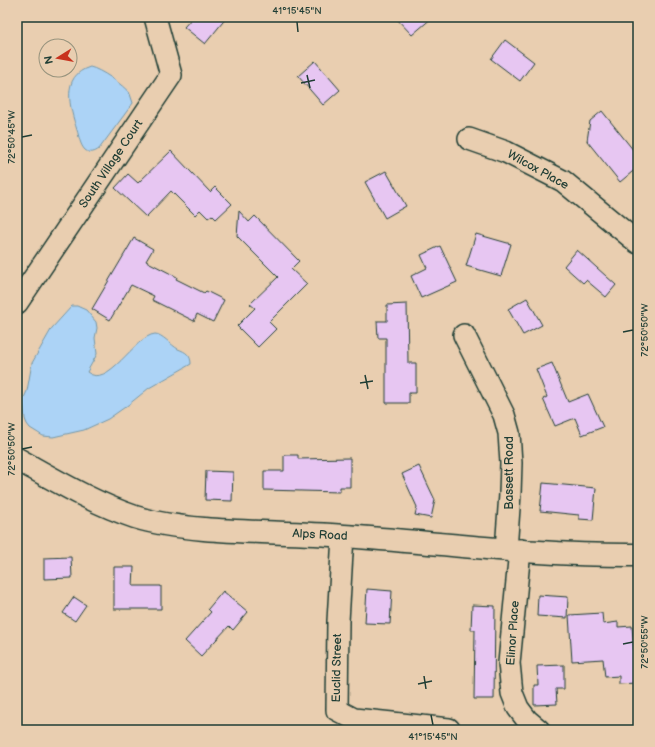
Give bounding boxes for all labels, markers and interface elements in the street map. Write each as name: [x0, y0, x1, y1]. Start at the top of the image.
text: 41°15'45"N: [272, 5, 322, 17]
north arrow: [38, 38, 78, 78]
text: N: [42, 55, 56, 65]
text: 72°50'45"W: [6, 110, 18, 164]
street label: South Village Court: [76, 117, 146, 211]
street label: Wilcox Place: [505, 147, 571, 193]
text: 72°50'50"W: [639, 303, 651, 357]
text: 72°50'50"W: [6, 422, 18, 476]
street label: Bassett Road: [502, 436, 517, 510]
street label: Alps Road: [292, 526, 348, 544]
street label: Elinor Place: [503, 600, 523, 666]
text: 72°50'55"W: [639, 615, 651, 669]
street label: Euclid Street: [329, 633, 345, 703]
text: 41°15'45"N: [408, 731, 458, 743]

